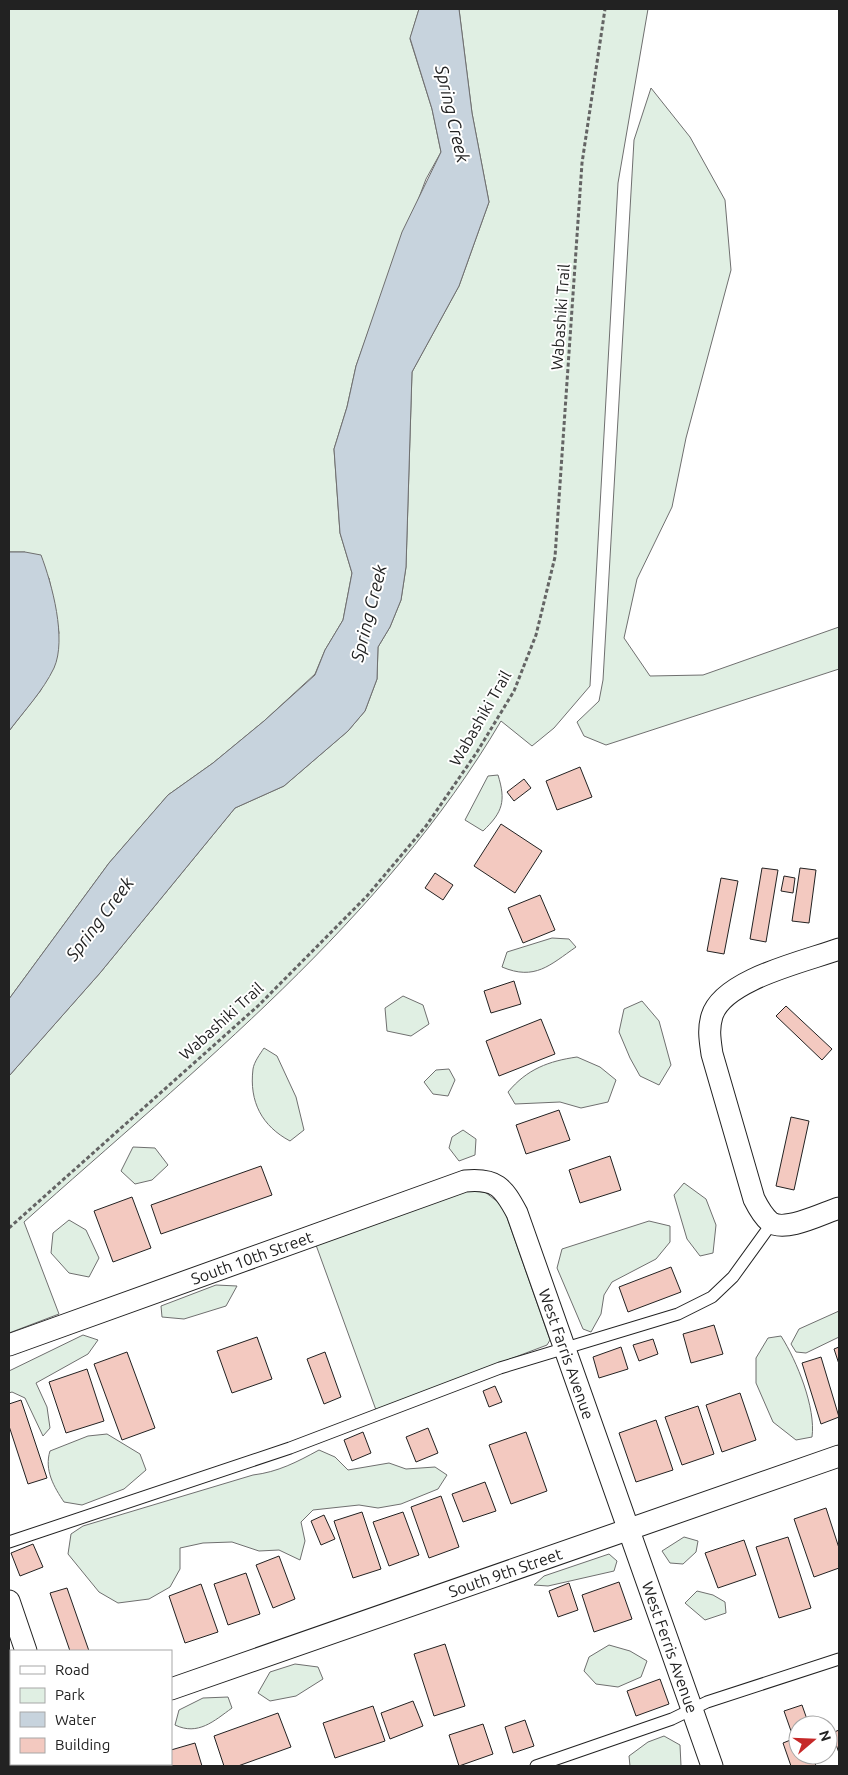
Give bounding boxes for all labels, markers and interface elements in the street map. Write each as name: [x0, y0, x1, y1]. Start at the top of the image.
water label: Spring Creek: [432, 62, 474, 165]
street label: Wabashiki Trail: [547, 263, 573, 371]
water label: Spring Creek: [346, 561, 390, 664]
street label: Wabashiki Trail: [446, 667, 514, 769]
water label: Spring Creek: [61, 872, 138, 965]
street label: Wabashiki Trail: [175, 979, 267, 1063]
street label: South 10th Street: [189, 1227, 316, 1288]
street label: West Farris Avenue: [535, 1286, 598, 1422]
street label: South 9th Street: [446, 1544, 565, 1600]
street label: West Ferris Avenue: [639, 1579, 702, 1715]
legend: [10, 1650, 172, 1765]
text: Road: [55, 1661, 90, 1678]
text: Park: [55, 1686, 85, 1703]
text: Water: [55, 1711, 96, 1728]
north arrow: [788, 1715, 838, 1765]
text: N: [816, 1728, 835, 1743]
text: Building: [55, 1736, 110, 1753]

